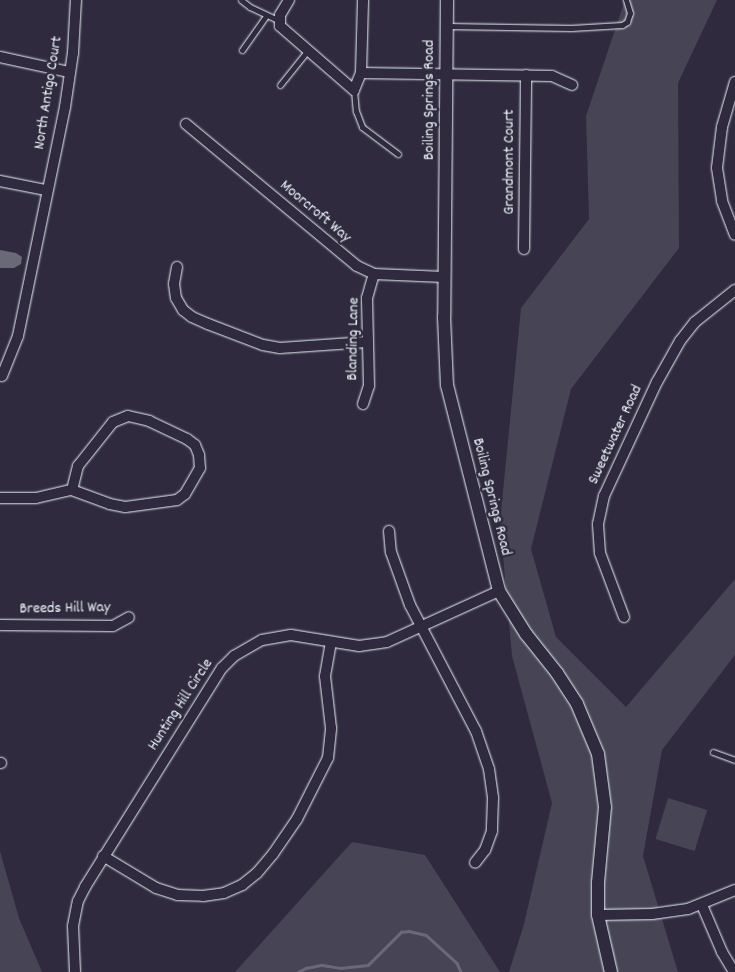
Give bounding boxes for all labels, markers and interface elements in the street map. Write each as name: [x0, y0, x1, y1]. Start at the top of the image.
street label: North Antigo Court: [31, 35, 67, 151]
street label: Boiling Springs Road: [420, 40, 440, 160]
street label: Grandmont Court: [500, 109, 520, 215]
street label: Moorcroft Way: [275, 177, 355, 247]
street label: Blanding Lane: [344, 297, 364, 381]
street label: Sweetwater Road: [585, 382, 647, 488]
street label: Boiling Springs Road: [467, 436, 515, 558]
street label: Breeds Hill Way: [19, 599, 111, 619]
street label: Hunting Hill Circle: [144, 655, 218, 755]

